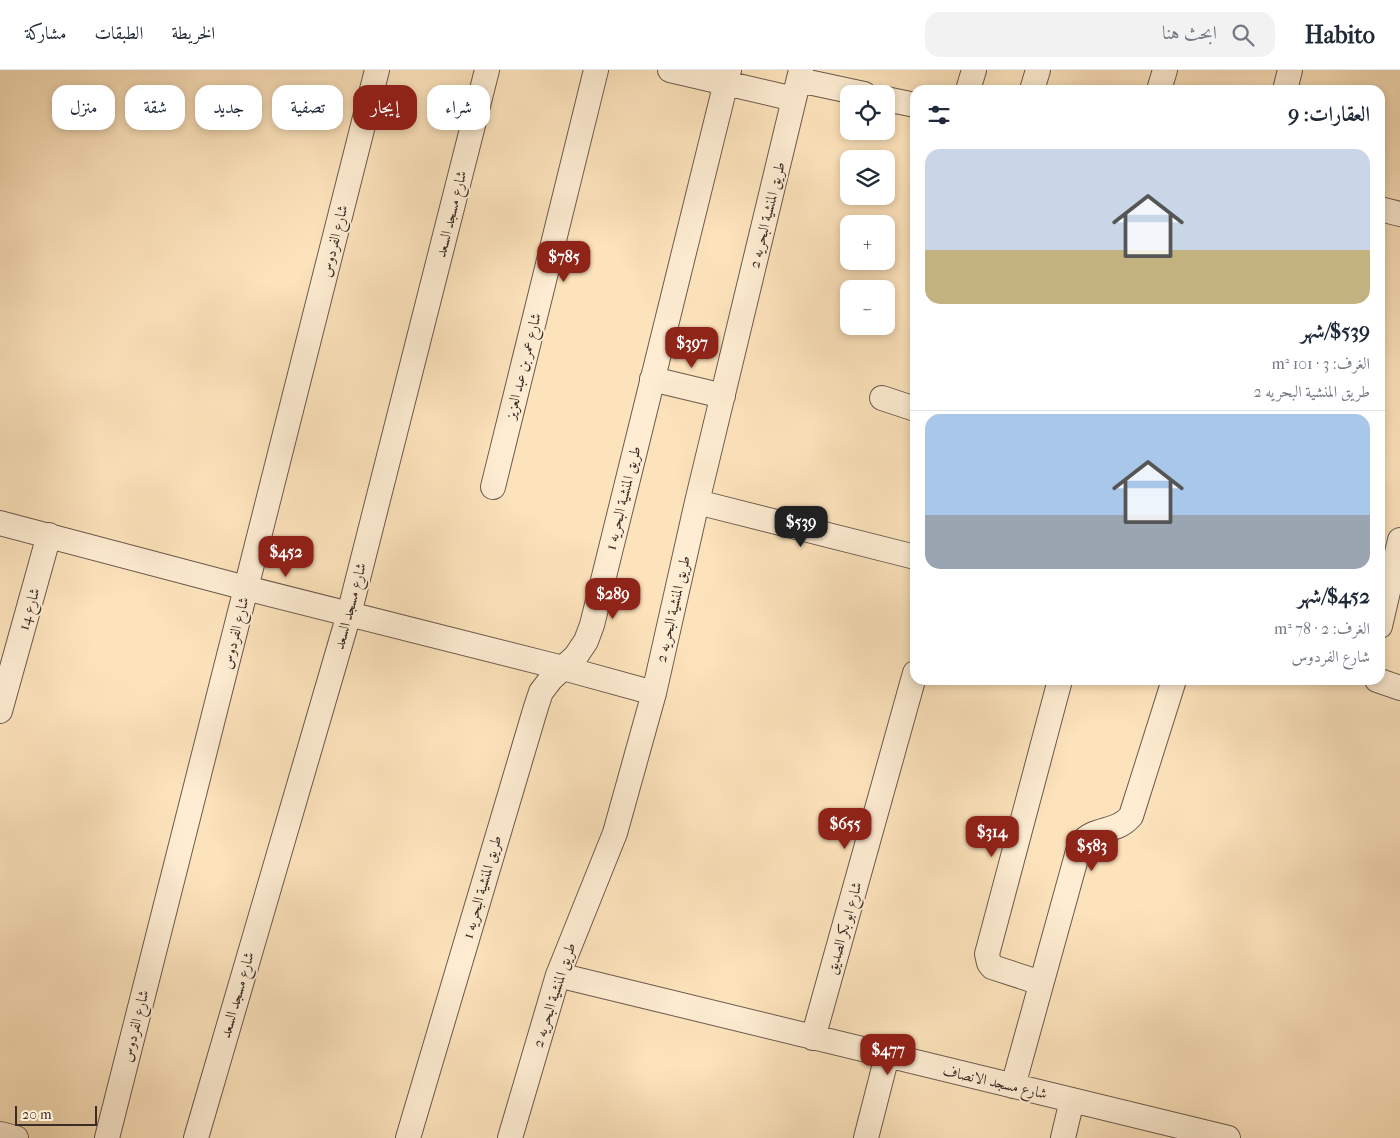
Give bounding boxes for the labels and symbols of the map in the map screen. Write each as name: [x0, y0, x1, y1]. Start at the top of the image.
street label: طريق المنشية البحريه 2: [745, 160, 790, 270]
street label: شارع مسجد السعد: [432, 169, 474, 260]
street label: شارع الفردوس: [316, 203, 356, 280]
pin: $785: [534, 240, 594, 283]
street label: شارع عمر بن عبد العزيز: [501, 311, 549, 424]
pin: $397: [662, 326, 722, 369]
street label: طريق المنشية البحريه 1: [601, 444, 646, 552]
pin: $539: [771, 506, 831, 548]
pin: $452: [256, 536, 316, 578]
street label: طريق المنشية البحريه 2: [652, 554, 695, 664]
street label: شارع مسجد السعد: [330, 561, 374, 652]
pin: $289: [583, 578, 643, 620]
street label: شارع 14: [14, 586, 47, 633]
street label: شارع الفردوس: [217, 595, 257, 672]
pin: $655: [815, 808, 875, 850]
pin: $314: [962, 816, 1022, 858]
pin: $583: [1062, 830, 1122, 872]
street label: طريق المنشية البحريه 1: [459, 833, 506, 941]
street label: شارع ابو بكر الصديق: [822, 880, 870, 977]
street label: طريق المنشية البحريه 2: [529, 940, 580, 1050]
street label: شارع مسجد السعد: [216, 950, 262, 1041]
street label: شارع الفردوس: [117, 988, 157, 1065]
pin: $477: [858, 1034, 918, 1076]
street label: شارع مسجد الانصاف: [940, 1061, 1049, 1107]
scale bar: [15, 1103, 98, 1126]

